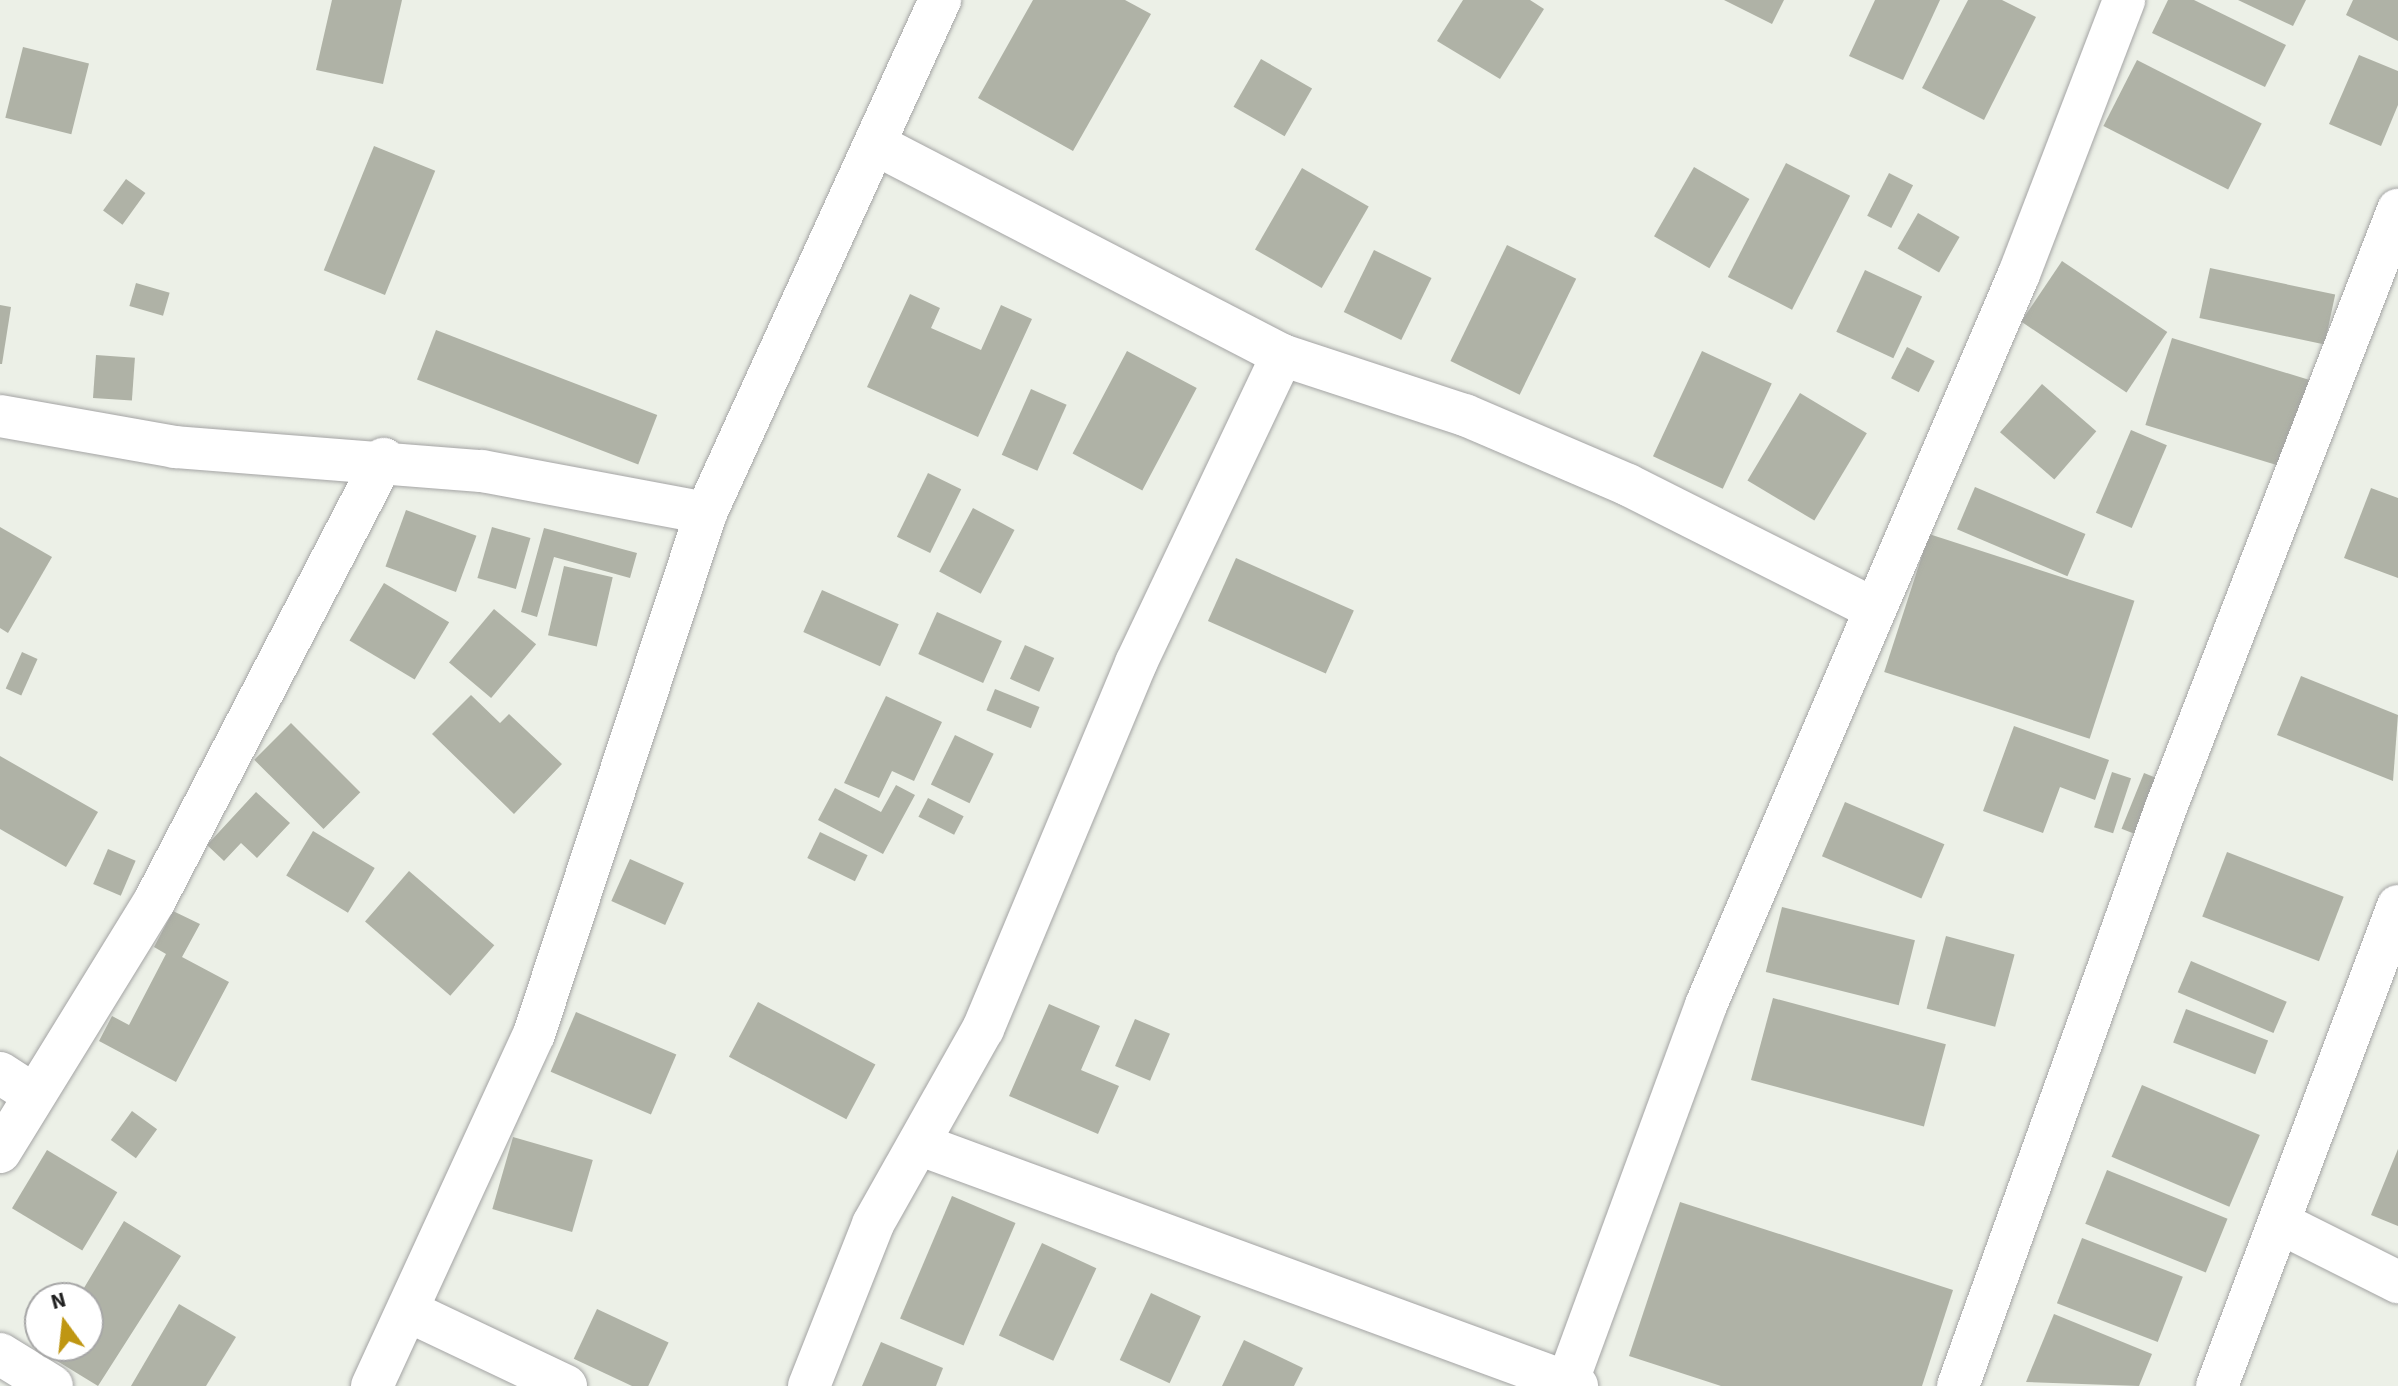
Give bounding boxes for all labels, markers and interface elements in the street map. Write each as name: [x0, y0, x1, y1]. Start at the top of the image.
north arrow: [24, 1282, 104, 1362]
text: N: [47, 1283, 70, 1318]

